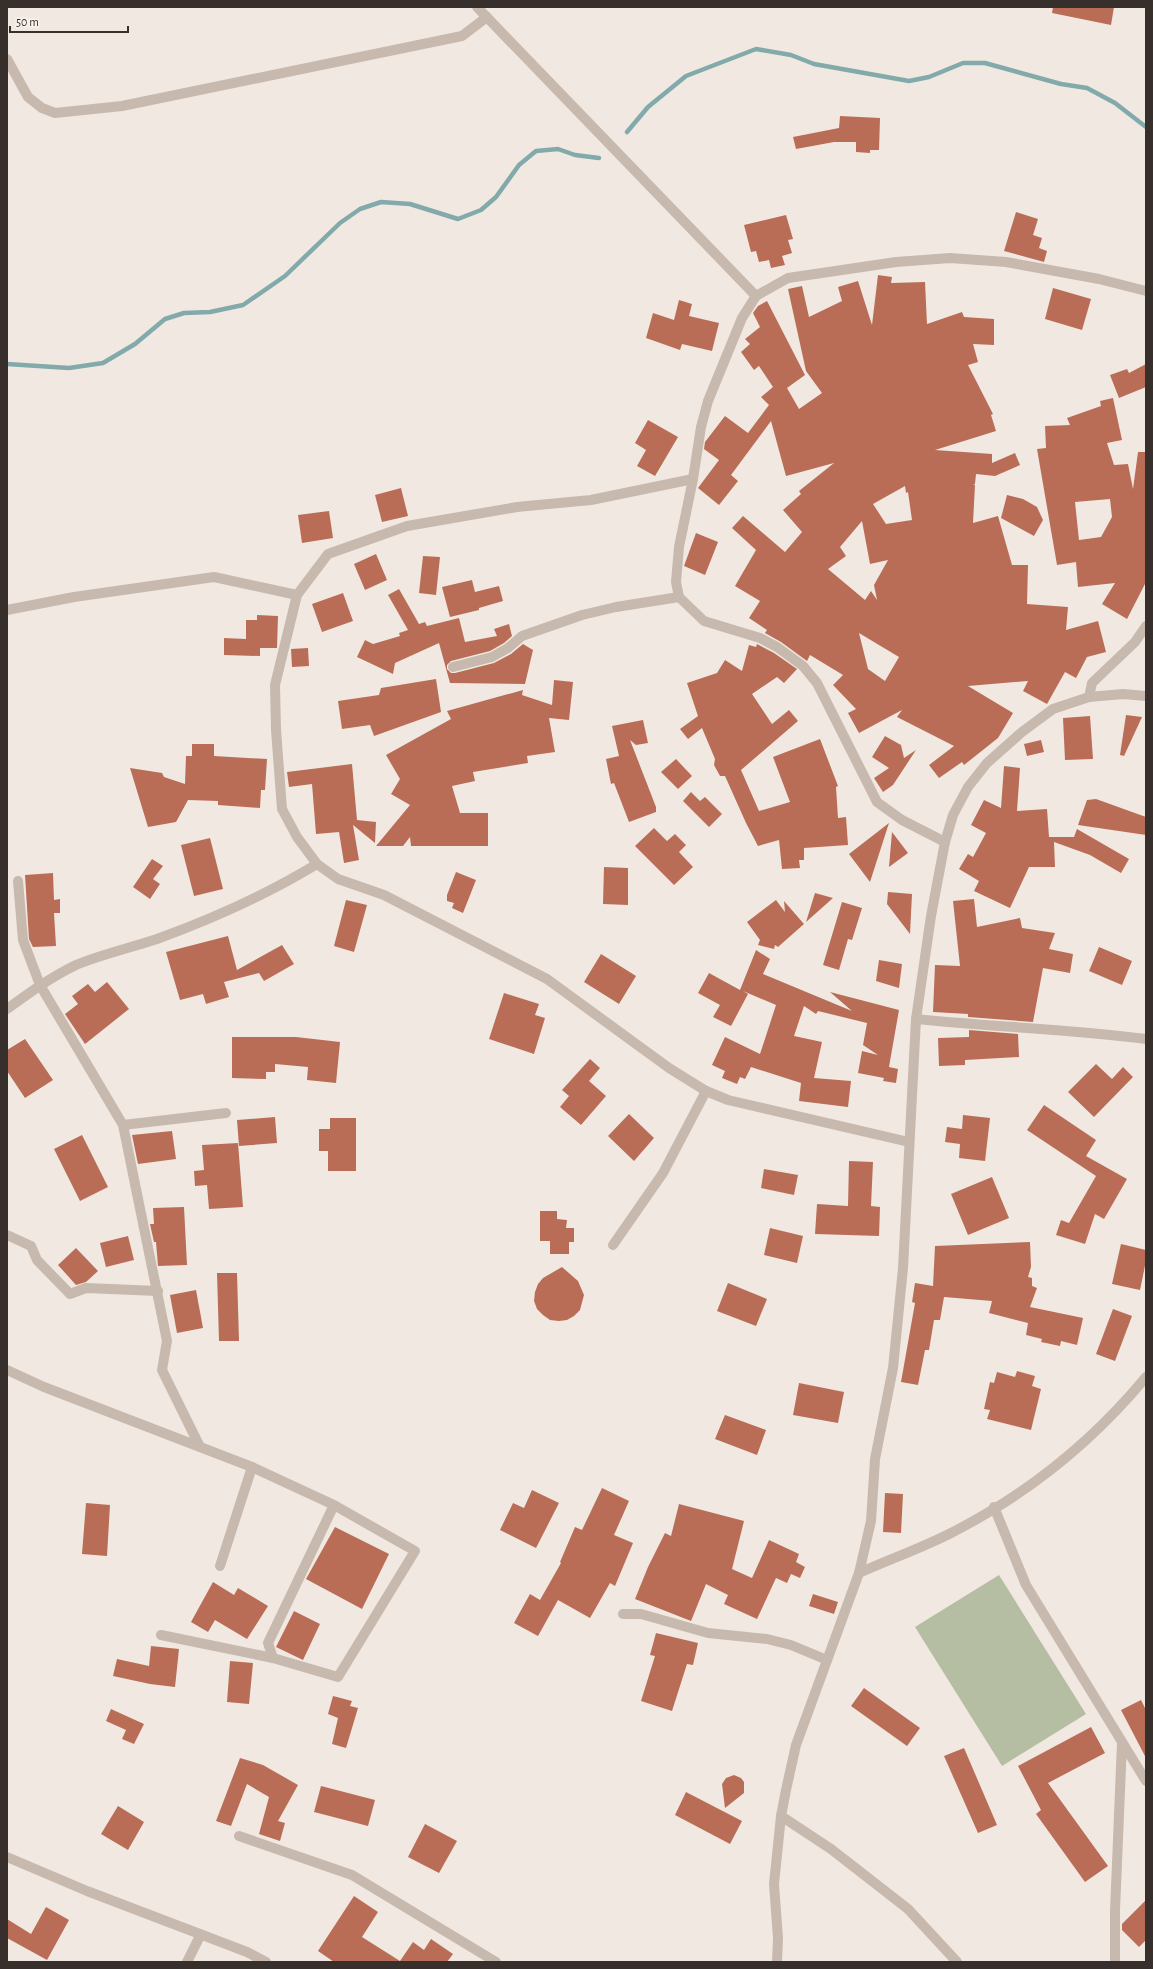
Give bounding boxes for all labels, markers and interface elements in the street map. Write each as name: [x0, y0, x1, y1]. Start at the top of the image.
scale bar: [10, 8, 128, 34]
text: 50 m: [16, 16, 39, 28]

